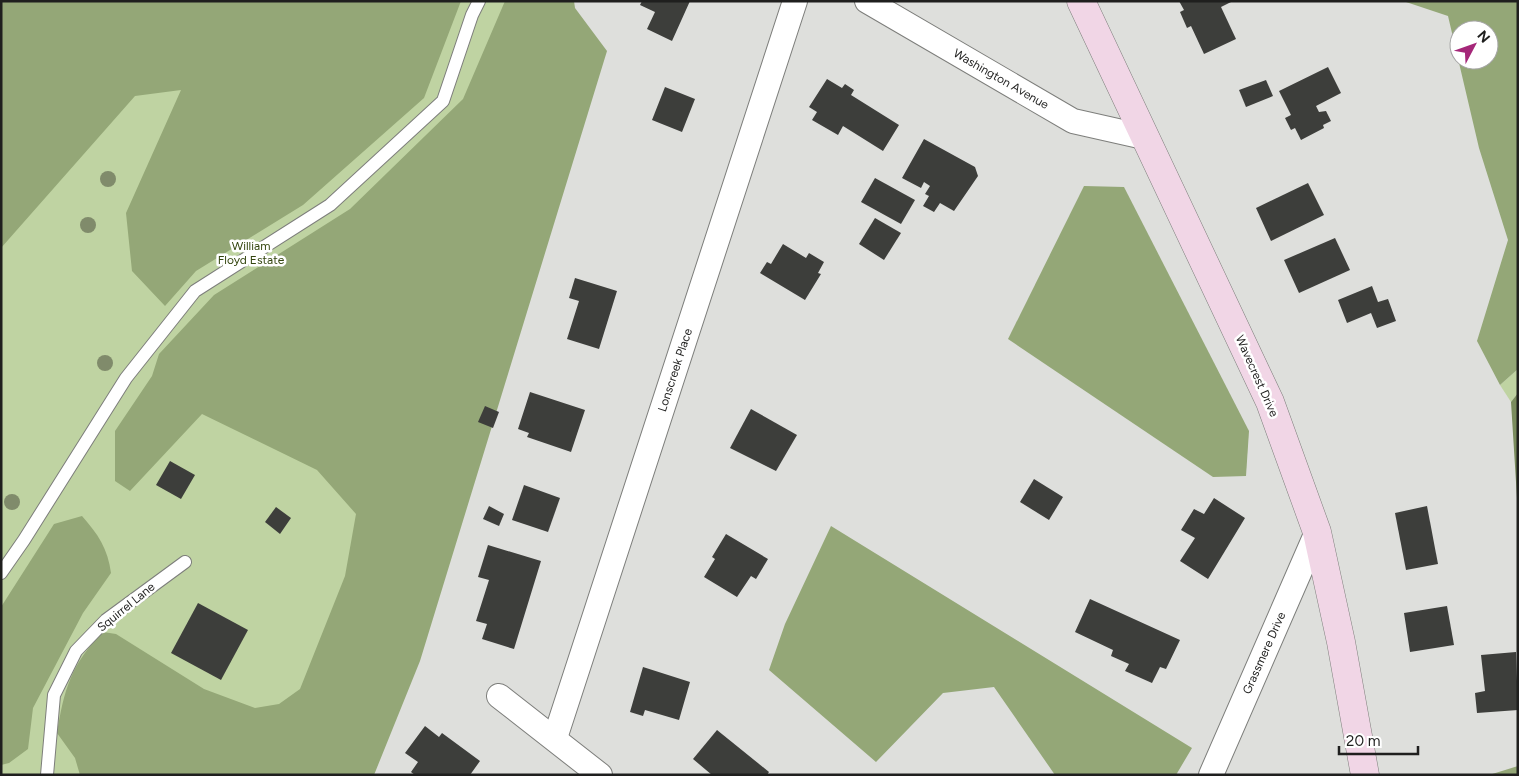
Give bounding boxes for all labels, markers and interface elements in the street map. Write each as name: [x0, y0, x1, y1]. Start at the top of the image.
north arrow: [1449, 20, 1499, 70]
text: N: [1473, 27, 1493, 46]
street label: Washington Avenue: [951, 46, 1052, 112]
park label: William Floyd Estate: [218, 239, 285, 267]
street label: Lonscreek Place: [655, 326, 695, 413]
street label: Wavecrest Drive: [1233, 333, 1281, 419]
street label: Squirrel Lane: [95, 579, 158, 634]
street label: Grassmere Drive: [1240, 609, 1289, 696]
scale bar: [1339, 724, 1418, 756]
text: 20 m: [1346, 732, 1380, 750]

